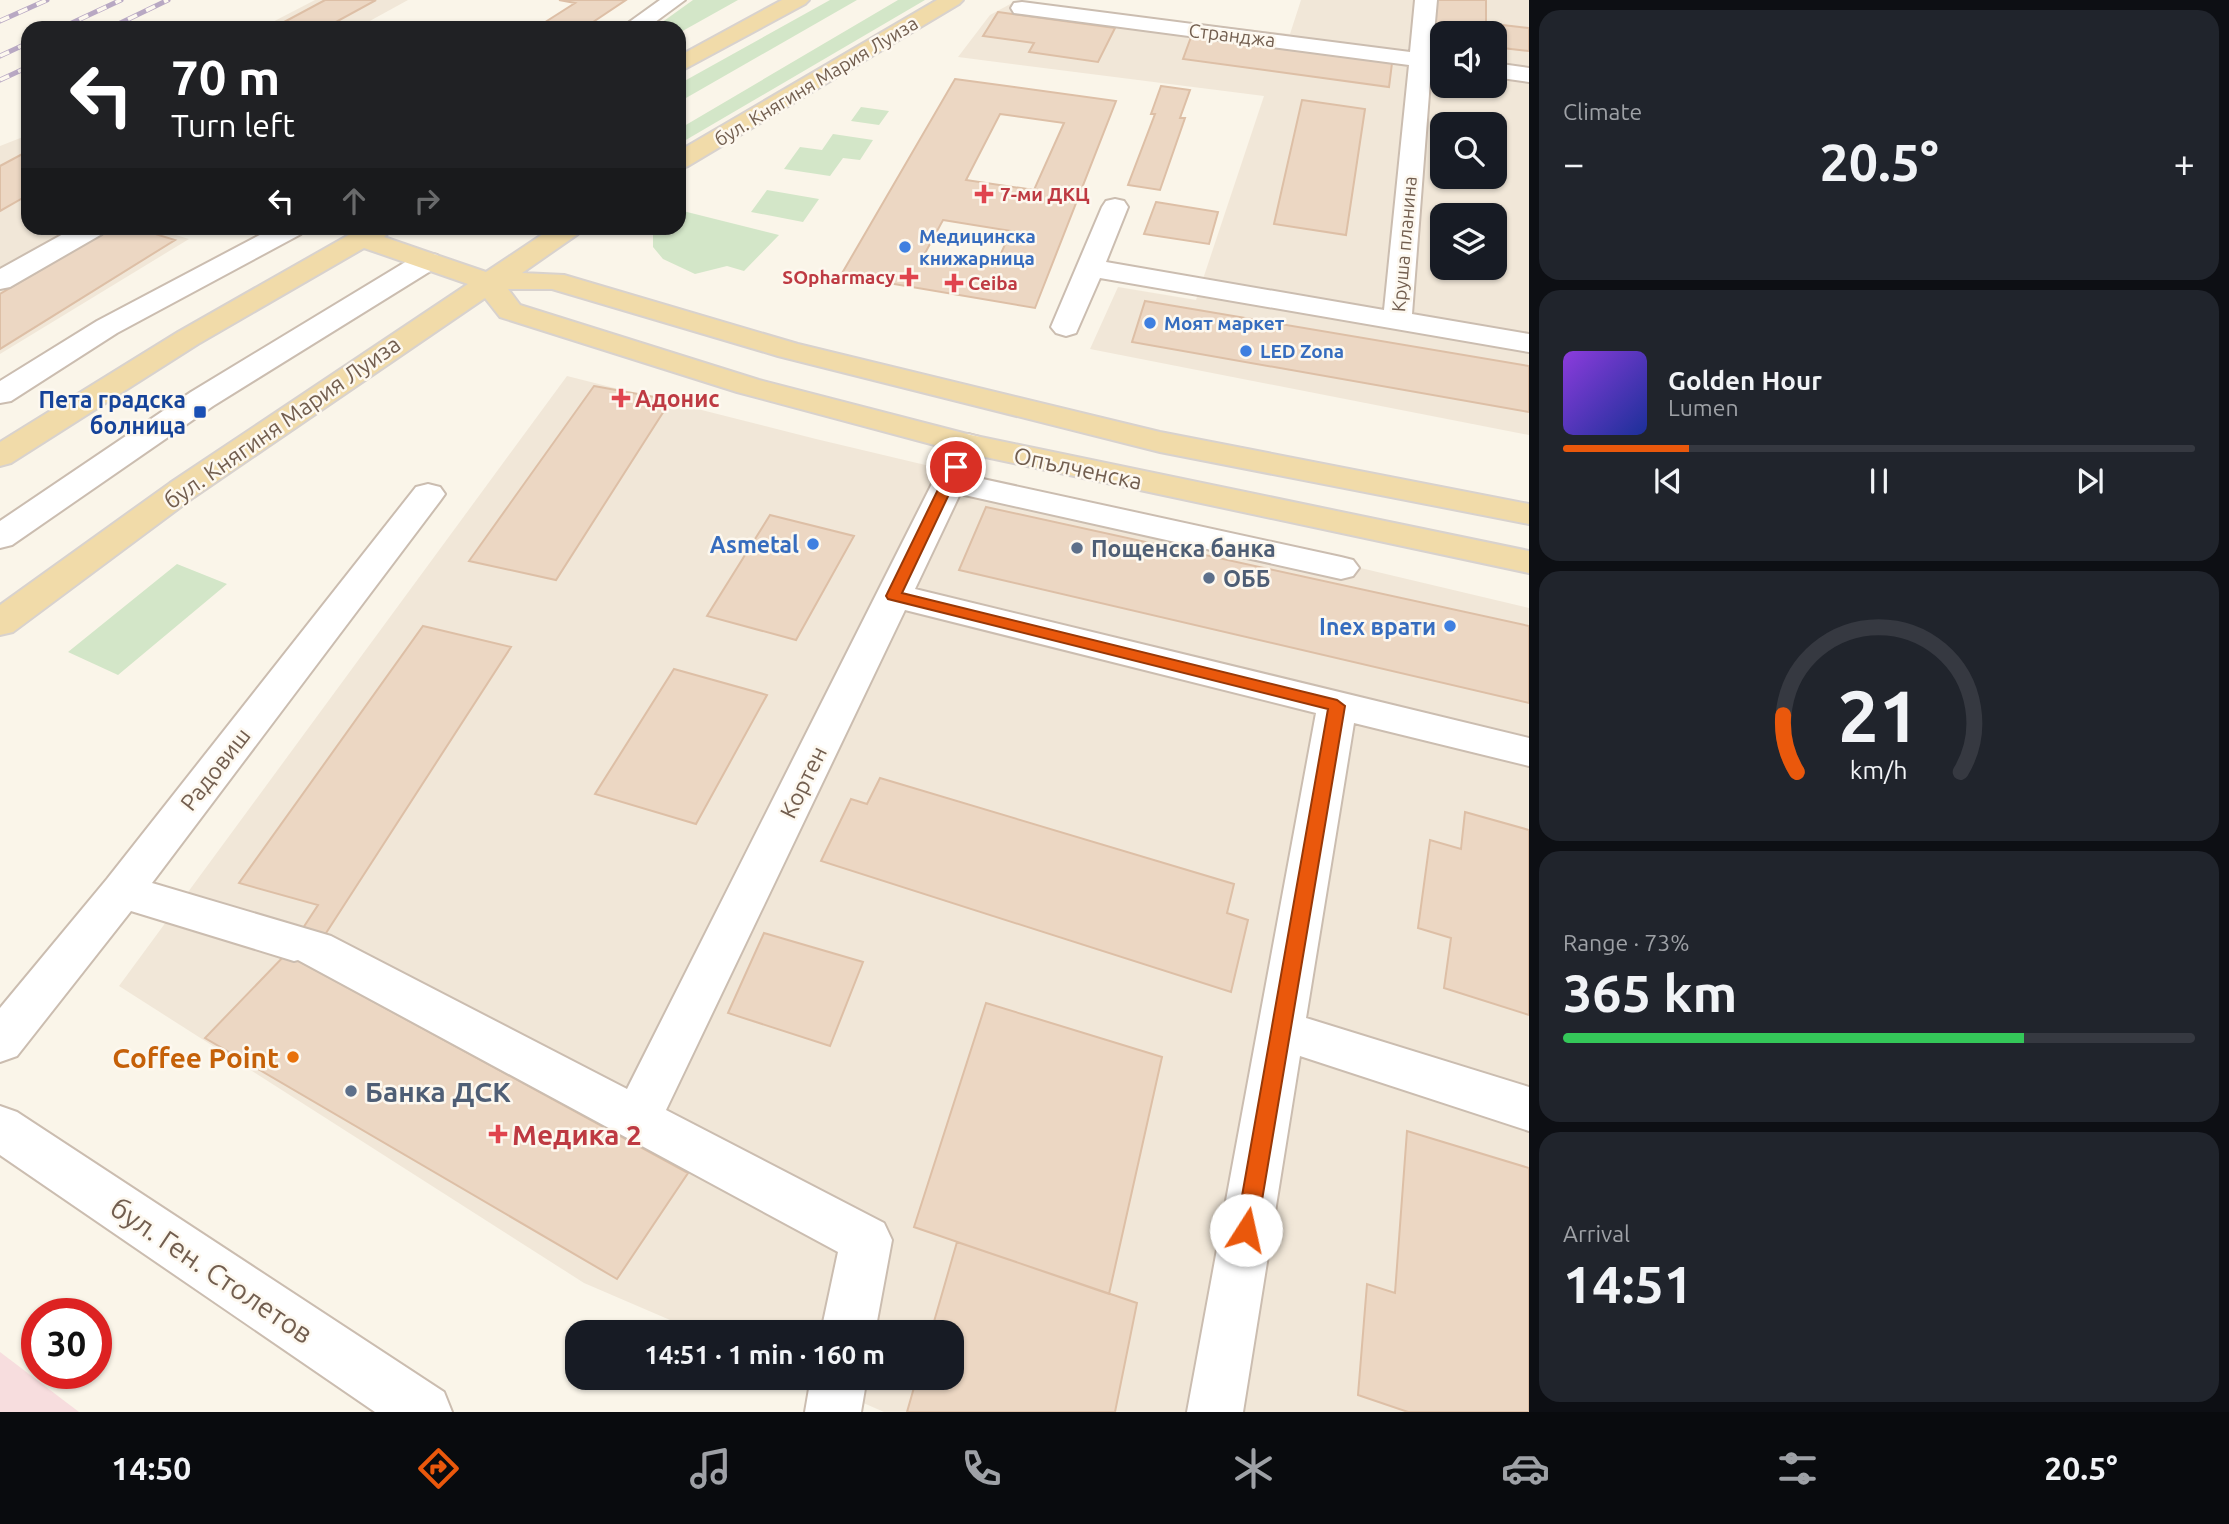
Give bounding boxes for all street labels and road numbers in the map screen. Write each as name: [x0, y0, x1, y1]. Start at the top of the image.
street label: бул. Княгиня Мария Луиза: [710, 12, 922, 150]
street label: Странджа: [1187, 19, 1277, 51]
street label: Круша планина: [1387, 175, 1421, 313]
street label: бул. Княгиня Мария Луиза: [159, 331, 405, 513]
street label: Опълченска: [1012, 442, 1144, 494]
street label: Радовиш: [175, 723, 255, 815]
street label: Кортен: [775, 742, 831, 822]
street label: бул. Ген. Столетов: [105, 1191, 319, 1349]

